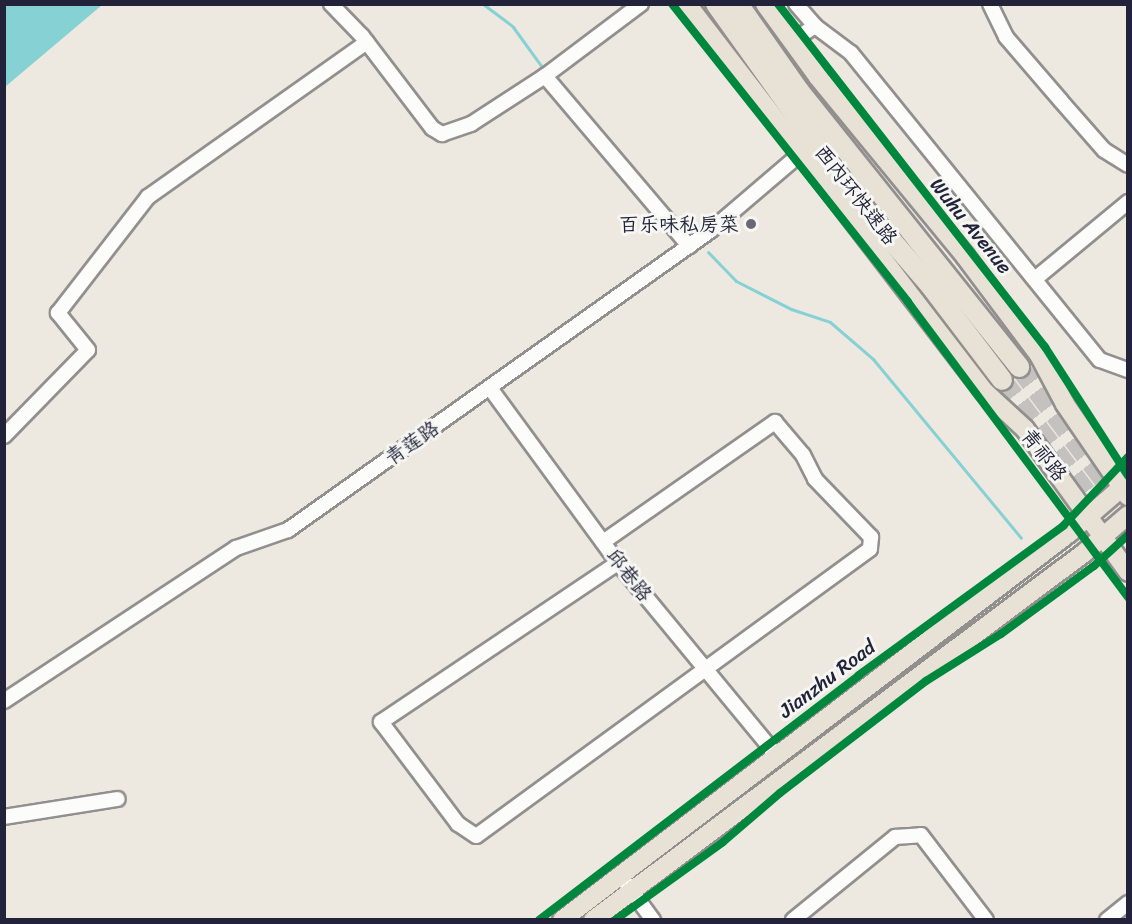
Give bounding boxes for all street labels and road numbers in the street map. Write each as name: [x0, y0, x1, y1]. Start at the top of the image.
street label: 西内环快速路: [810, 140, 902, 250]
street label: Wuhu Avenue: [925, 173, 1017, 279]
street label: 青莲路: [381, 416, 443, 470]
street label: 青祁路: [1016, 424, 1072, 486]
street label: 邱巷路: [601, 544, 657, 606]
street label: Jianzhu Road: [774, 635, 880, 723]

